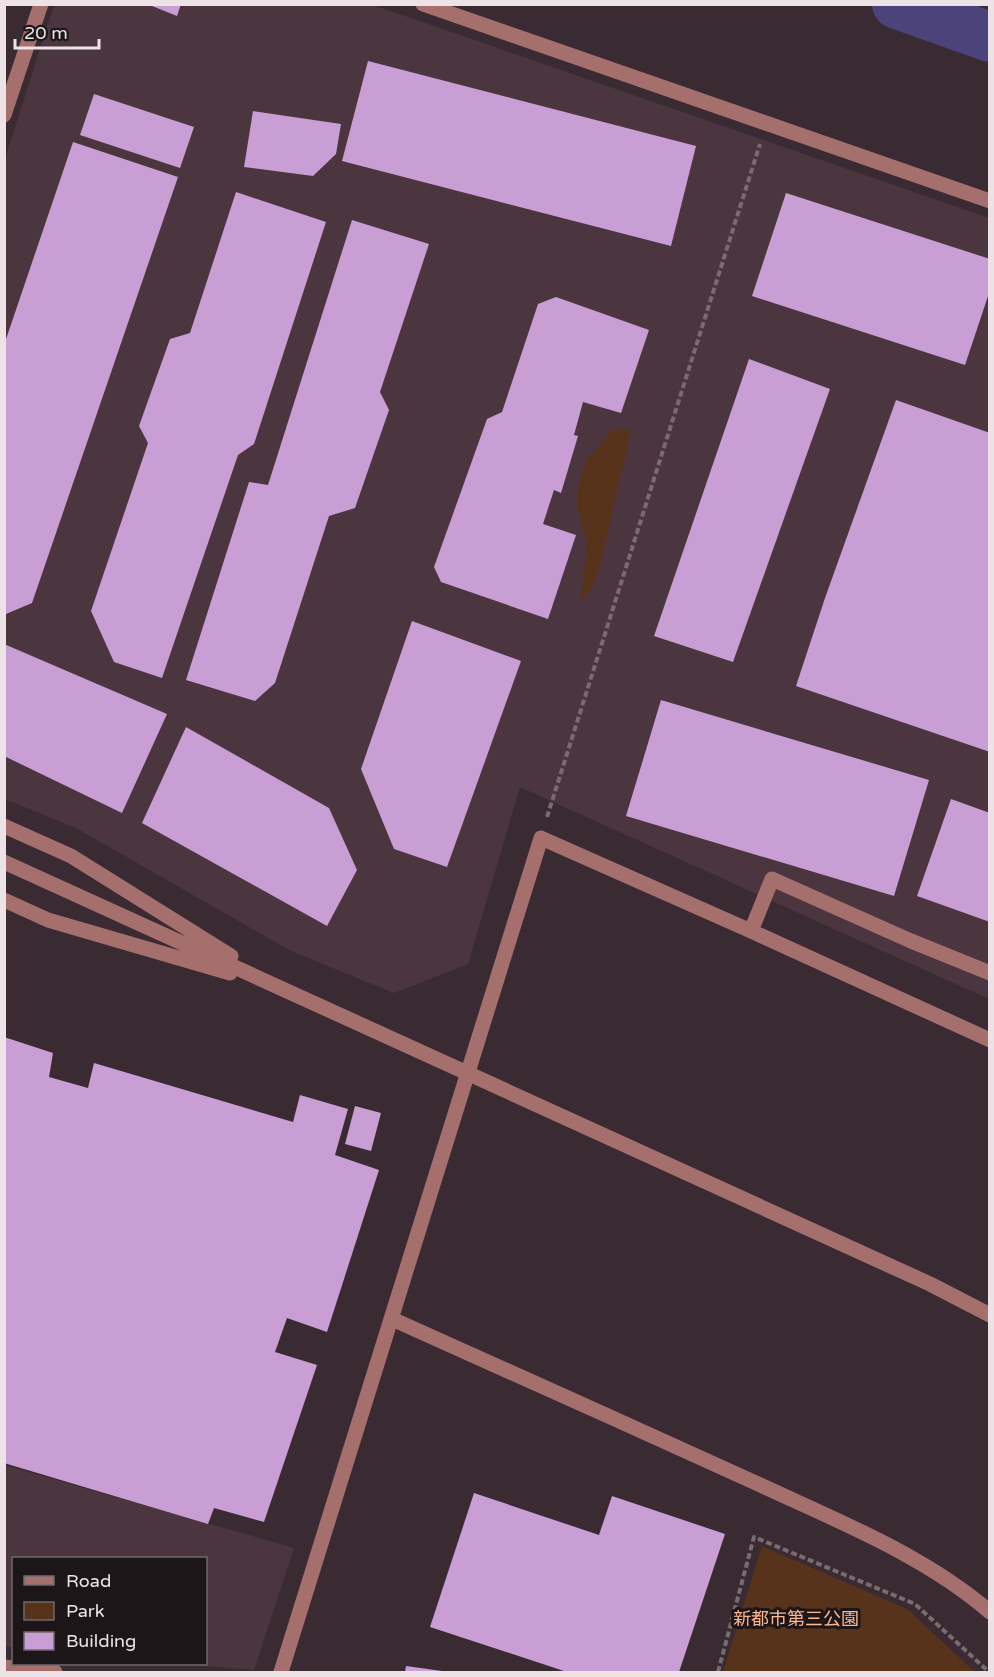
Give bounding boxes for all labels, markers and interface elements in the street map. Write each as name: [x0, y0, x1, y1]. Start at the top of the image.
scale bar: [15, 12, 99, 50]
text: 20 m: [24, 22, 68, 44]
legend: [12, 1557, 207, 1665]
text: Road: [66, 1570, 111, 1592]
text: Park: [66, 1600, 105, 1622]
park label: 新都市第三公園: [733, 1608, 859, 1630]
text: Building: [66, 1630, 136, 1652]

